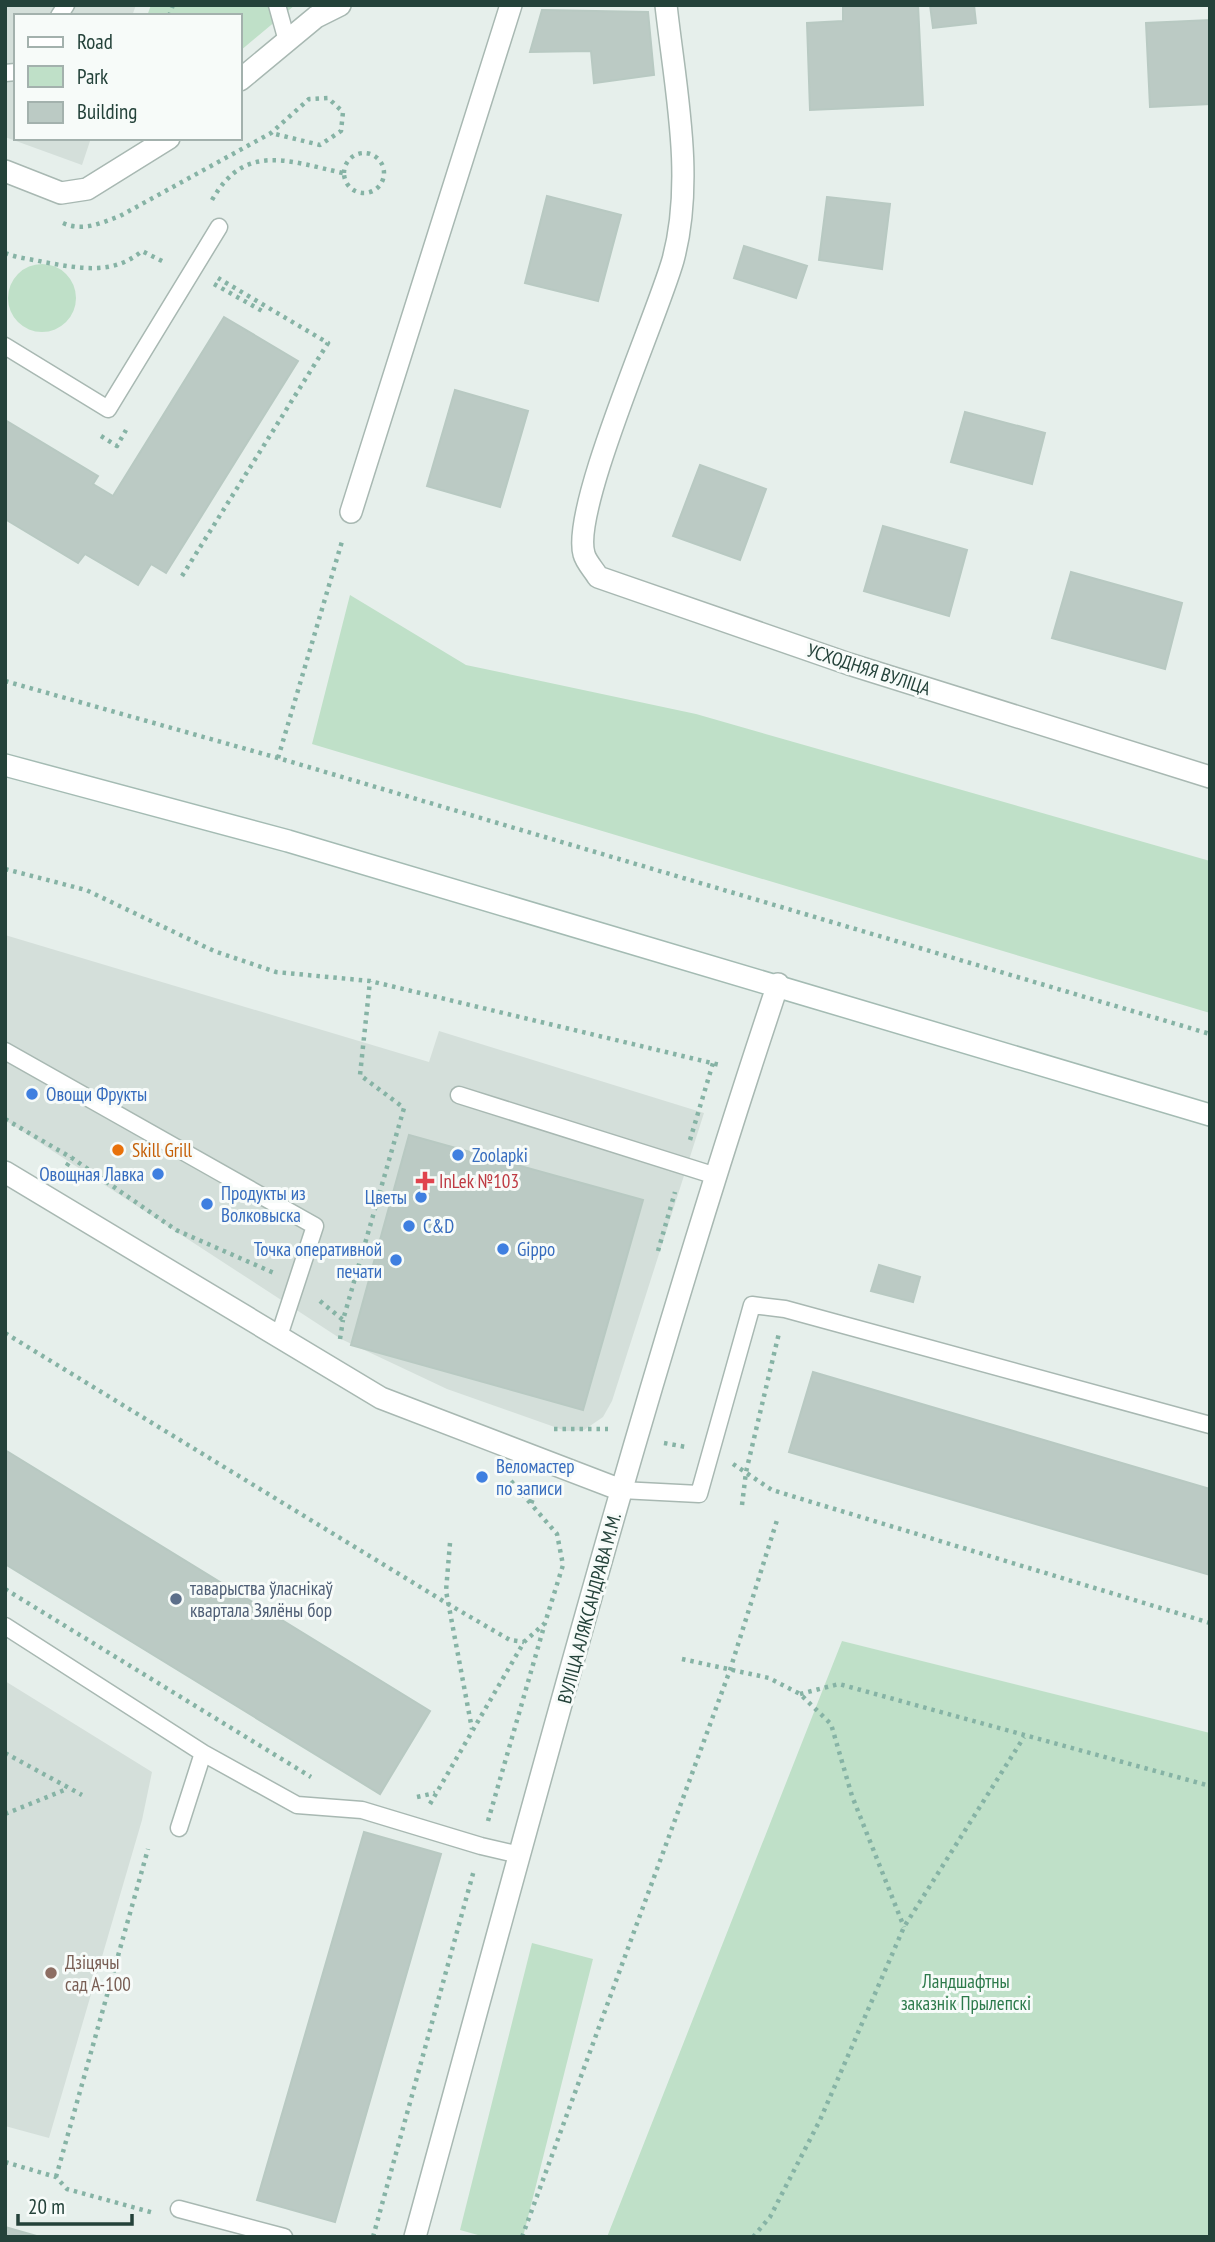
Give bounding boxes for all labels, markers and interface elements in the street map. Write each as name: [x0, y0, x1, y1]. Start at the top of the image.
legend: [14, 14, 242, 140]
text: Road: [77, 28, 113, 55]
text: Park: [77, 63, 108, 90]
text: Building: [77, 98, 137, 125]
street label: УСХОДНЯЯ ВУЛІЦА: [804, 638, 934, 700]
place label: Овощи Фрукты: [46, 1082, 147, 1106]
marker: Овощи Фрукты: [24, 1086, 40, 1102]
place label: Skill Grill: [132, 1138, 193, 1162]
marker: Skill Grill: [110, 1142, 126, 1158]
place label: Zoolapki: [472, 1143, 528, 1167]
marker: Zoolapki: [450, 1147, 466, 1163]
place label: Овощная Лавка: [39, 1162, 144, 1186]
marker: Овощная Лавка: [150, 1166, 166, 1182]
place label: InLek №103: [439, 1169, 519, 1193]
marker: InLek №103: [417, 1173, 433, 1189]
place label: Продукты из Волковыска: [221, 1181, 306, 1227]
place label: Цветы: [365, 1185, 407, 1209]
marker: Цветы: [413, 1189, 429, 1205]
marker: Продукты из Волковыска: [199, 1196, 215, 1212]
place label: C&D: [423, 1214, 454, 1238]
marker: C&D: [401, 1218, 417, 1234]
place label: Точка оперативной печати: [254, 1237, 382, 1283]
place label: Gippo: [517, 1237, 555, 1261]
marker: Gippo: [495, 1241, 511, 1257]
marker: Точка оперативной печати: [388, 1252, 404, 1268]
place label: Веломастер по записи: [496, 1454, 575, 1500]
marker: Веломастер по записи: [474, 1469, 490, 1485]
street label: ВУЛІЦА АЛЯКСАНДРАВА М.М.: [552, 1510, 626, 1706]
place label: таварыства ўласнікаў квартала Зялёны бор: [190, 1576, 334, 1622]
marker: таварыства ўласнікаў квартала Зялёны бор: [168, 1591, 184, 1607]
place label: Дзіцячы сад А-100: [65, 1950, 131, 1996]
marker: Дзіцячы сад А-100: [43, 1965, 59, 1981]
park label: Ландшафтны заказнік Прылепскі: [901, 1969, 1031, 2015]
scale bar: [18, 2182, 131, 2226]
text: 20 m: [28, 2193, 65, 2220]

